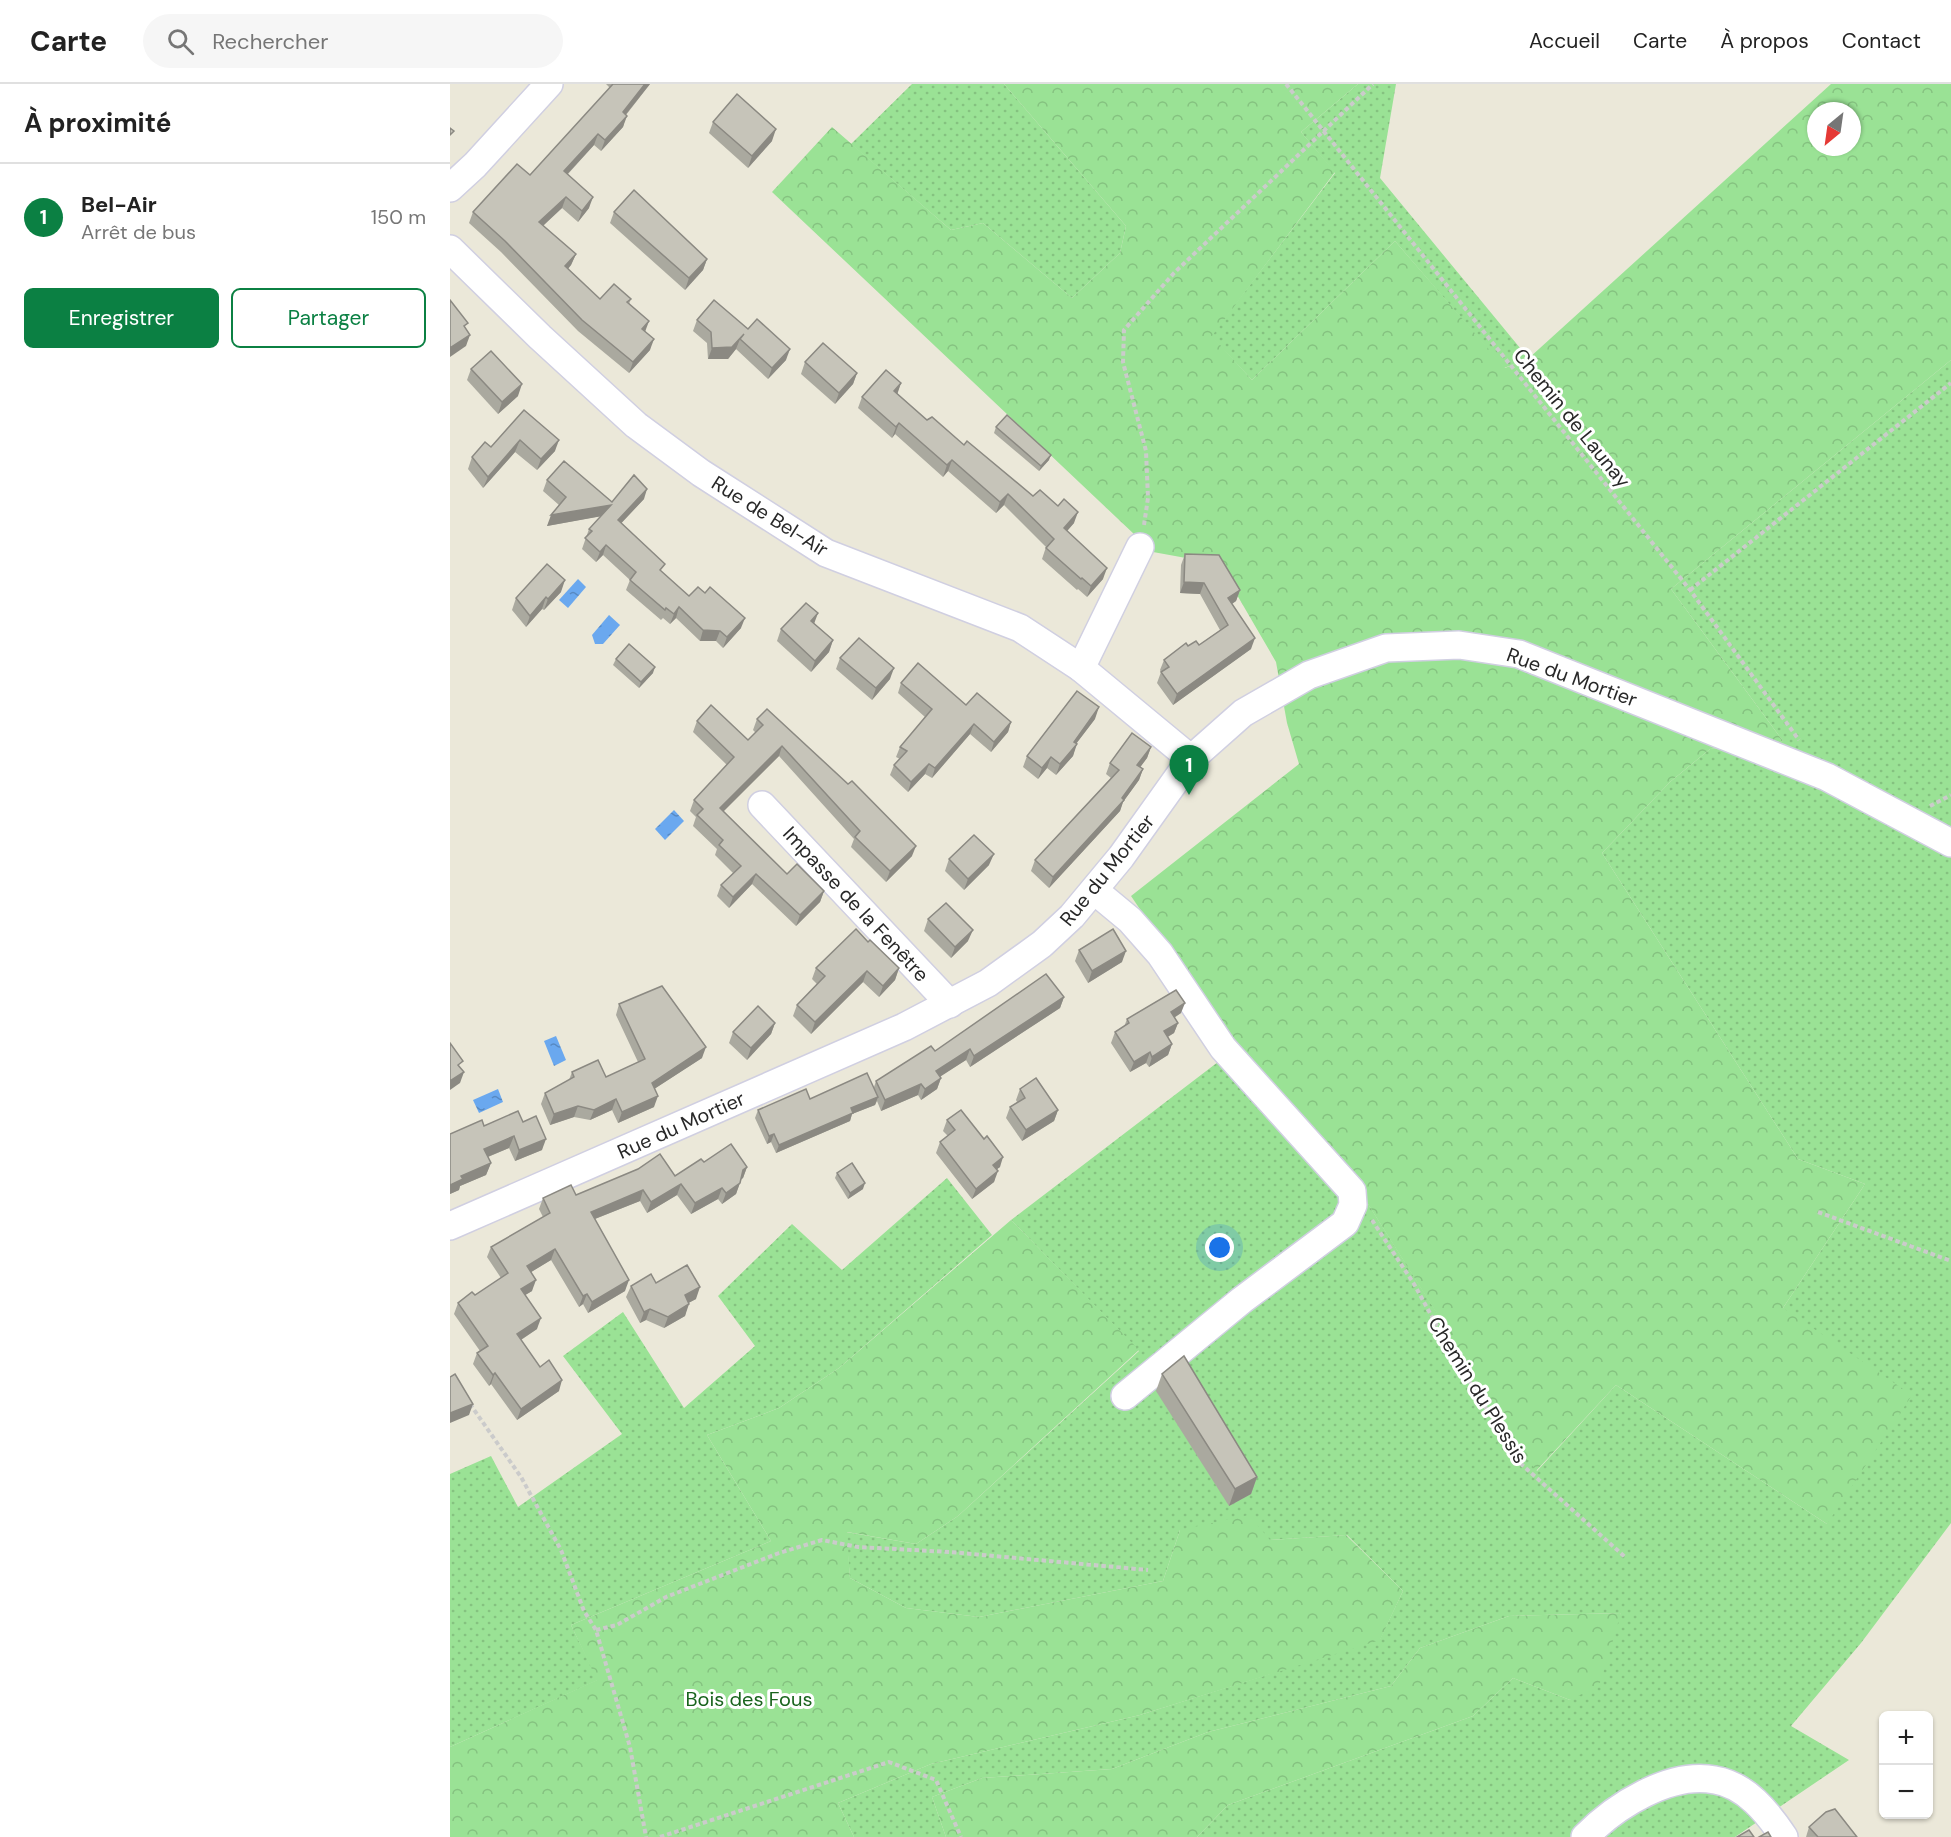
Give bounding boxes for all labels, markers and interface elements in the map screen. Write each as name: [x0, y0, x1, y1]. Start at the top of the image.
search box: [143, 14, 563, 68]
text: Carte: [30, 23, 107, 60]
icon: search: [164, 25, 197, 58]
text: Rechercher: [212, 27, 328, 56]
text: Accueil: [1529, 27, 1600, 55]
text: Carte: [1633, 27, 1687, 55]
text: À propos: [1720, 27, 1809, 55]
text: Contact: [1842, 27, 1921, 55]
north arrow: [1807, 102, 1861, 156]
text: À proximité: [24, 106, 171, 140]
text: Bel-Air: [81, 190, 157, 219]
text: 1: [40, 204, 47, 230]
text: 150 m: [371, 204, 426, 230]
text: Arrêt de bus: [81, 219, 196, 245]
button: Enregistrer: [24, 288, 219, 348]
button: Partager: [231, 288, 426, 348]
street label: Chemin de Launay: [1508, 343, 1636, 493]
street label: Rue de Bel-Air: [707, 470, 833, 562]
street label: Rue du Mortier: [1503, 641, 1641, 713]
pin: 1: [1170, 746, 1208, 795]
street label: Rue du Mortier: [1054, 809, 1160, 931]
street label: Impasse de la Fenêtre: [777, 821, 935, 987]
street label: Rue du Mortier: [613, 1085, 749, 1165]
your location: [1205, 1233, 1234, 1262]
street label: Chemin du Plessis: [1422, 1312, 1534, 1468]
park label: Bois des Fous: [686, 1686, 812, 1712]
map controls: [1879, 1711, 1933, 1819]
button: +: [1879, 1711, 1933, 1765]
button: −: [1879, 1765, 1933, 1819]

